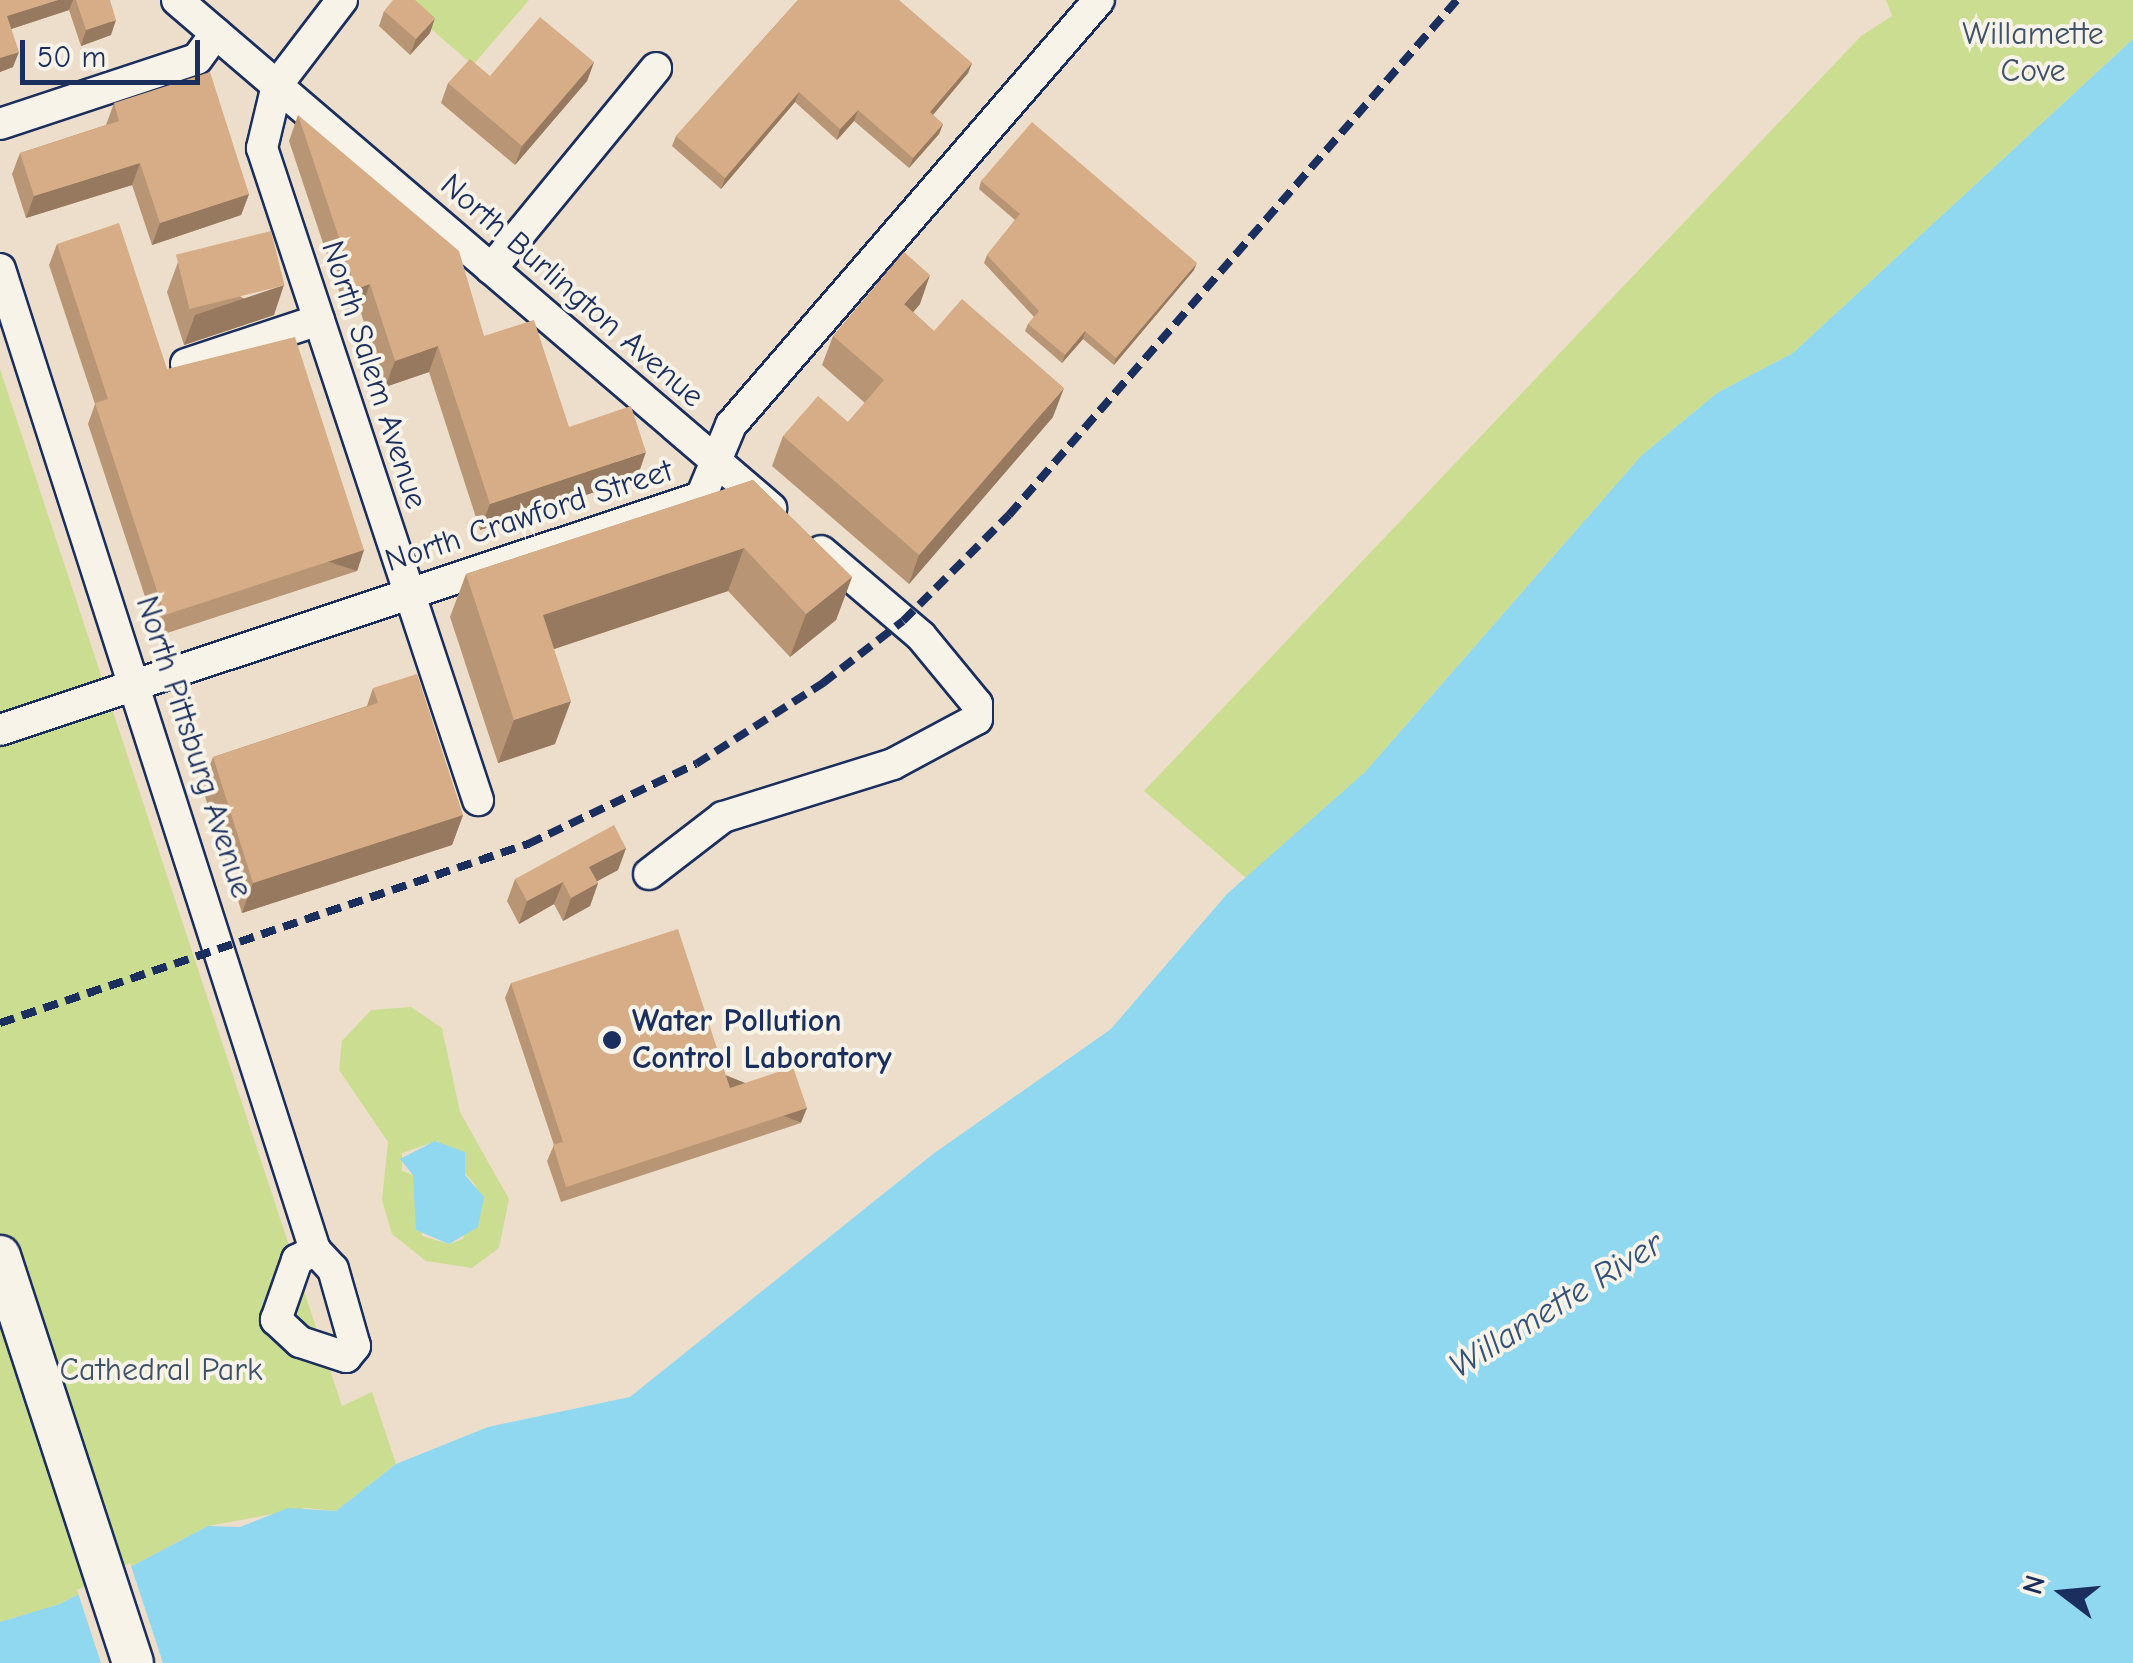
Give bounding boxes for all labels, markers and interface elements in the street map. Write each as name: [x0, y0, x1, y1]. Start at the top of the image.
park label: Willamette Cove: [1962, 16, 2104, 91]
scale bar: [25, 20, 205, 82]
text: 50 m: [37, 40, 106, 75]
street label: North Burlington Avenue: [432, 166, 712, 416]
street label: North Salem Avenue: [313, 236, 435, 514]
street label: North Crawford Street: [380, 451, 678, 581]
street label: North Pittsburg Avenue: [127, 591, 261, 903]
place label: Water Pollution Control Laboratory: [632, 1003, 892, 1078]
marker: Water Pollution Control Laboratory: [601, 1029, 623, 1051]
water label: Willamette River: [1441, 1223, 1671, 1387]
park label: Cathedral Park: [59, 1351, 263, 1389]
north arrow: [2013, 1543, 2113, 1643]
text: N: [2016, 1572, 2052, 1598]

